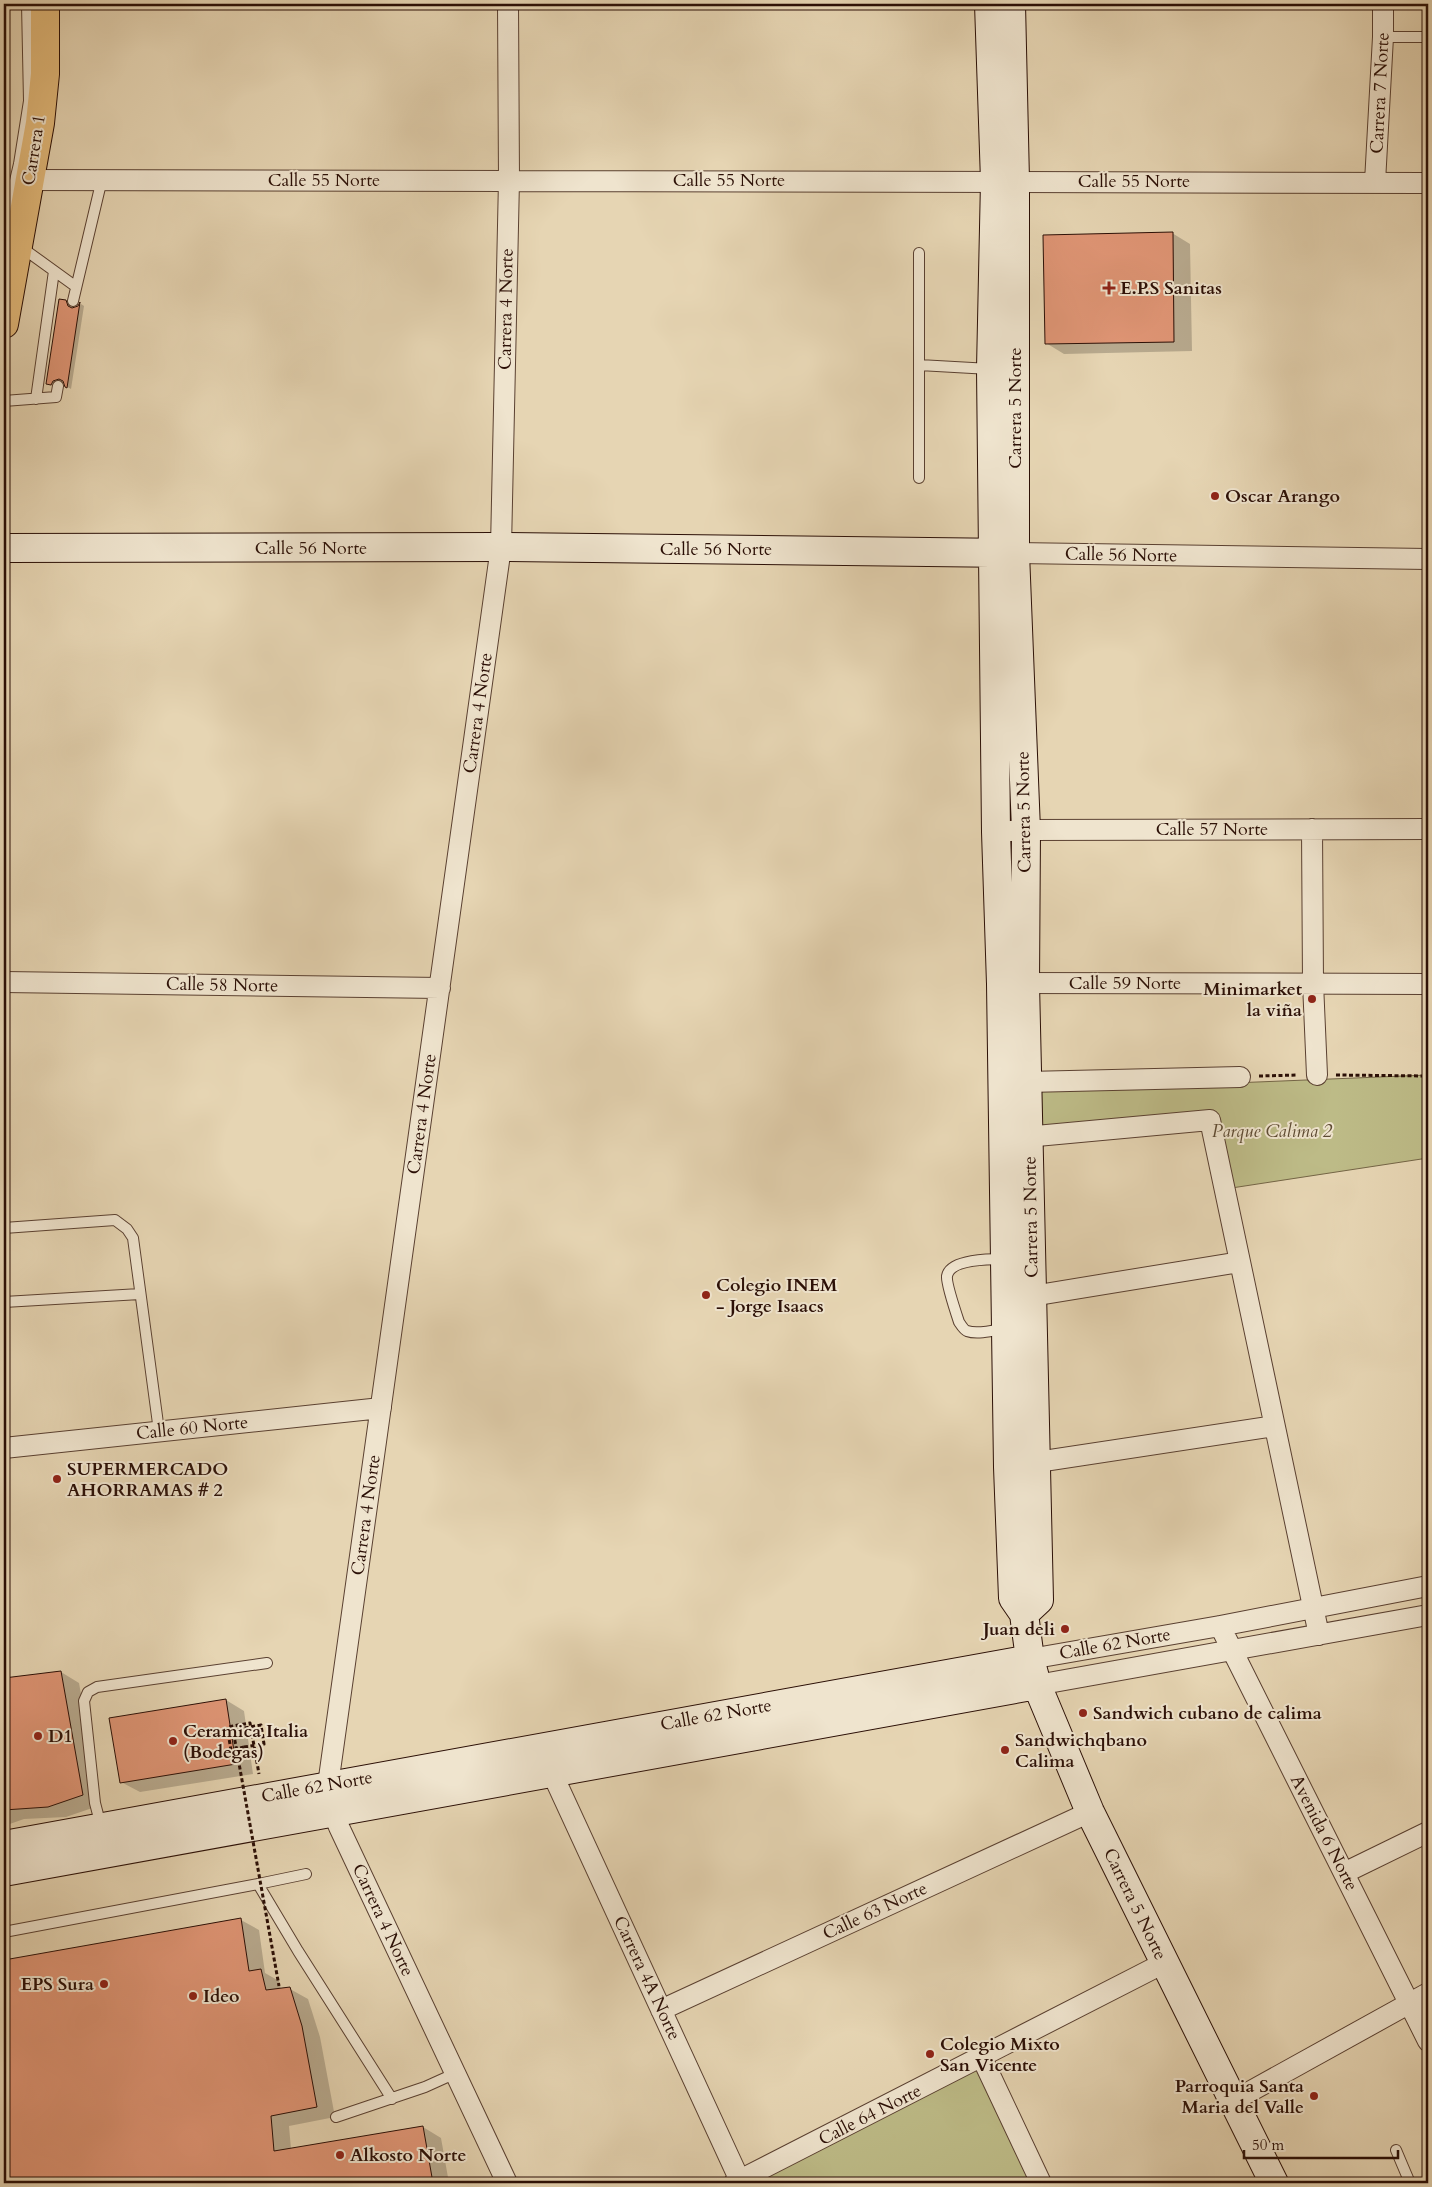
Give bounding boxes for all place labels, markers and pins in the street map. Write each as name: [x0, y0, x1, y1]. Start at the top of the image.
place label: E.P.S Sanitas: [1120, 276, 1222, 301]
marker: E.P.S Sanitas: [1102, 281, 1116, 295]
place label: Oscar Arango: [1225, 484, 1340, 509]
marker: Oscar Arango: [1209, 490, 1221, 502]
place label: Minimarket la viña: [1203, 977, 1303, 1023]
marker: Minimarket la viña: [1306, 993, 1318, 1005]
place label: Colegio INEM - Jorge Isaacs: [716, 1273, 838, 1319]
marker: Colegio INEM - Jorge Isaacs: [700, 1289, 712, 1301]
place label: SUPERMERCADO AHORRAMAS # 2: [67, 1457, 228, 1503]
marker: SUPERMERCADO AHORRAMAS # 2: [51, 1473, 63, 1485]
place label: Juan deli: [980, 1617, 1055, 1642]
marker: Juan deli: [1059, 1623, 1071, 1635]
place label: Sandwich cubano de calima: [1093, 1701, 1322, 1726]
marker: Sandwich cubano de calima: [1077, 1707, 1089, 1719]
place label: Ceramica Italia (Bodegas): [183, 1719, 308, 1765]
place label: D1: [48, 1724, 73, 1749]
place label: Sandwichqbano Calima: [1015, 1728, 1147, 1774]
marker: D1: [32, 1730, 44, 1742]
marker: Ceramica Italia (Bodegas): [167, 1735, 179, 1747]
marker: Sandwichqbano Calima: [999, 1744, 1011, 1756]
place label: EPS Sura: [20, 1972, 94, 1997]
marker: EPS Sura: [98, 1978, 110, 1990]
place label: Ideo: [203, 1984, 240, 2009]
marker: Ideo: [187, 1990, 199, 2002]
place label: Colegio Mixto San Vicente: [940, 2032, 1060, 2078]
marker: Colegio Mixto San Vicente: [924, 2048, 936, 2060]
place label: Parroquia Santa Maria del Valle: [1175, 2074, 1304, 2120]
marker: Parroquia Santa Maria del Valle: [1308, 2090, 1320, 2102]
place label: Alkosto Norte: [350, 2143, 466, 2168]
marker: Alkosto Norte: [334, 2149, 346, 2161]

